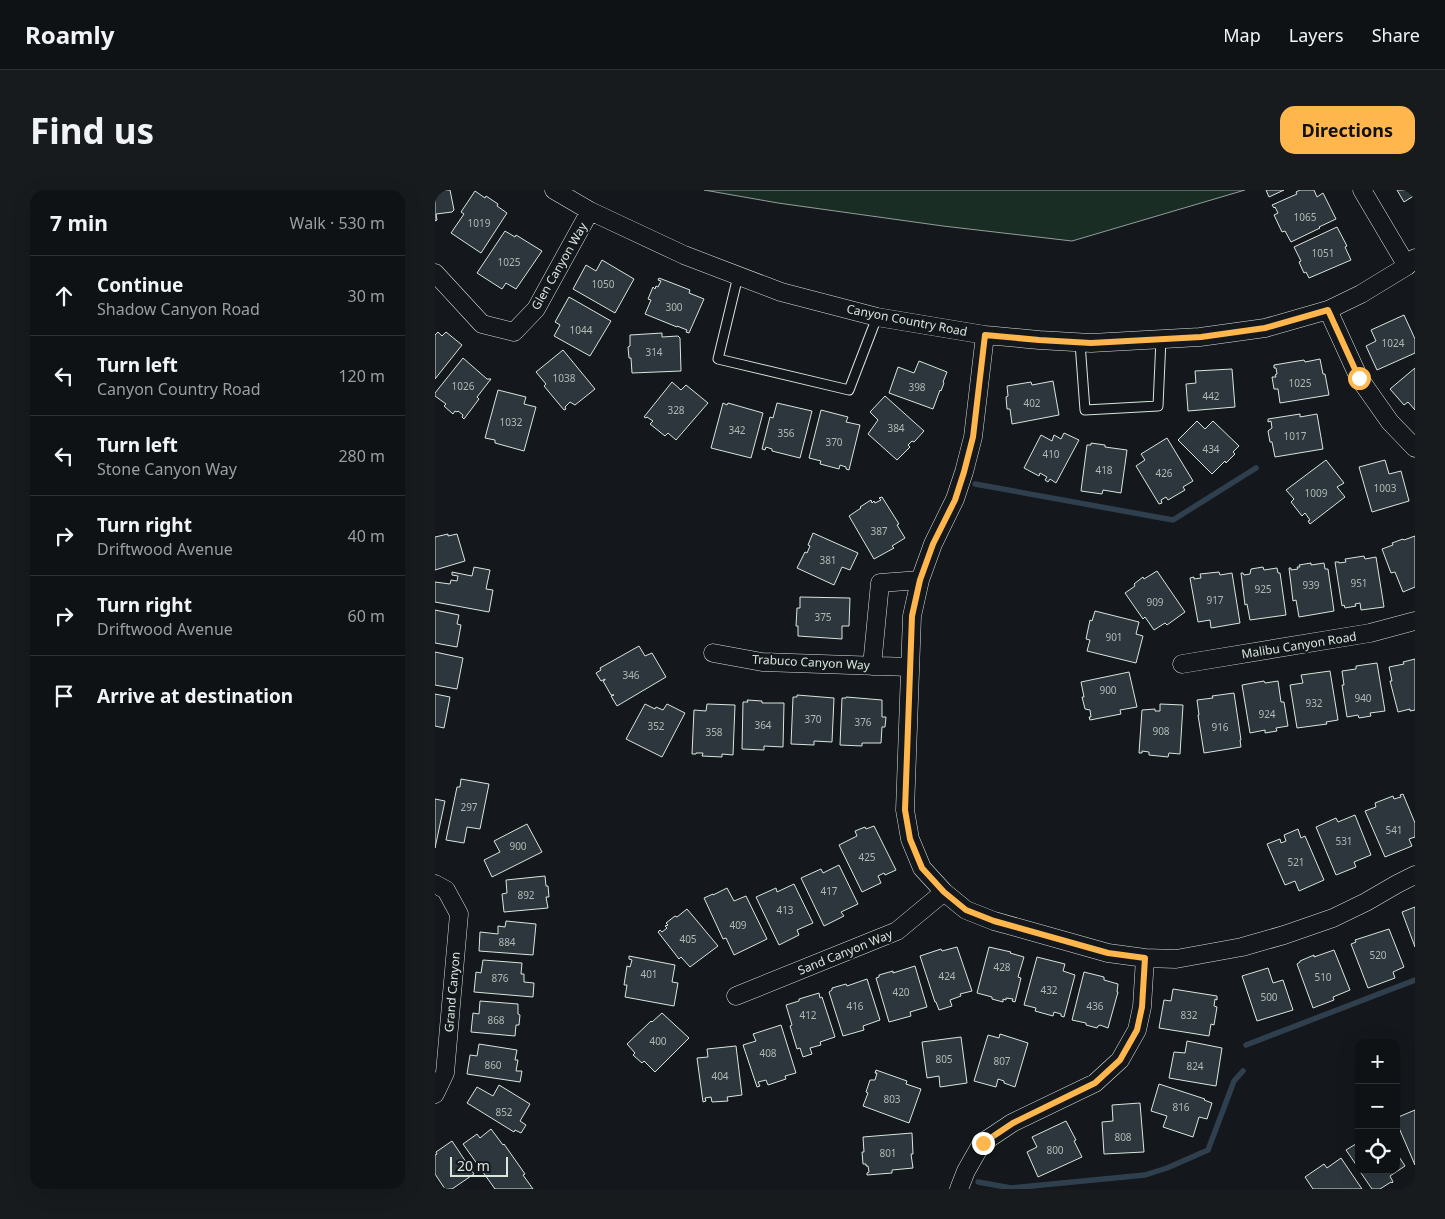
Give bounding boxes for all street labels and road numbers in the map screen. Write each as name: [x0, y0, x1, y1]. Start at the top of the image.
street label: Glen Canyon Way: [527, 218, 591, 313]
street label: Canyon Country Road: [845, 300, 969, 340]
street label: Malibu Canyon Road: [1240, 628, 1358, 662]
street label: Trabuco Canyon Way: [752, 650, 871, 674]
street label: Sand Canyon Way: [795, 925, 896, 979]
street label: Grand Canyon: [440, 951, 464, 1033]

